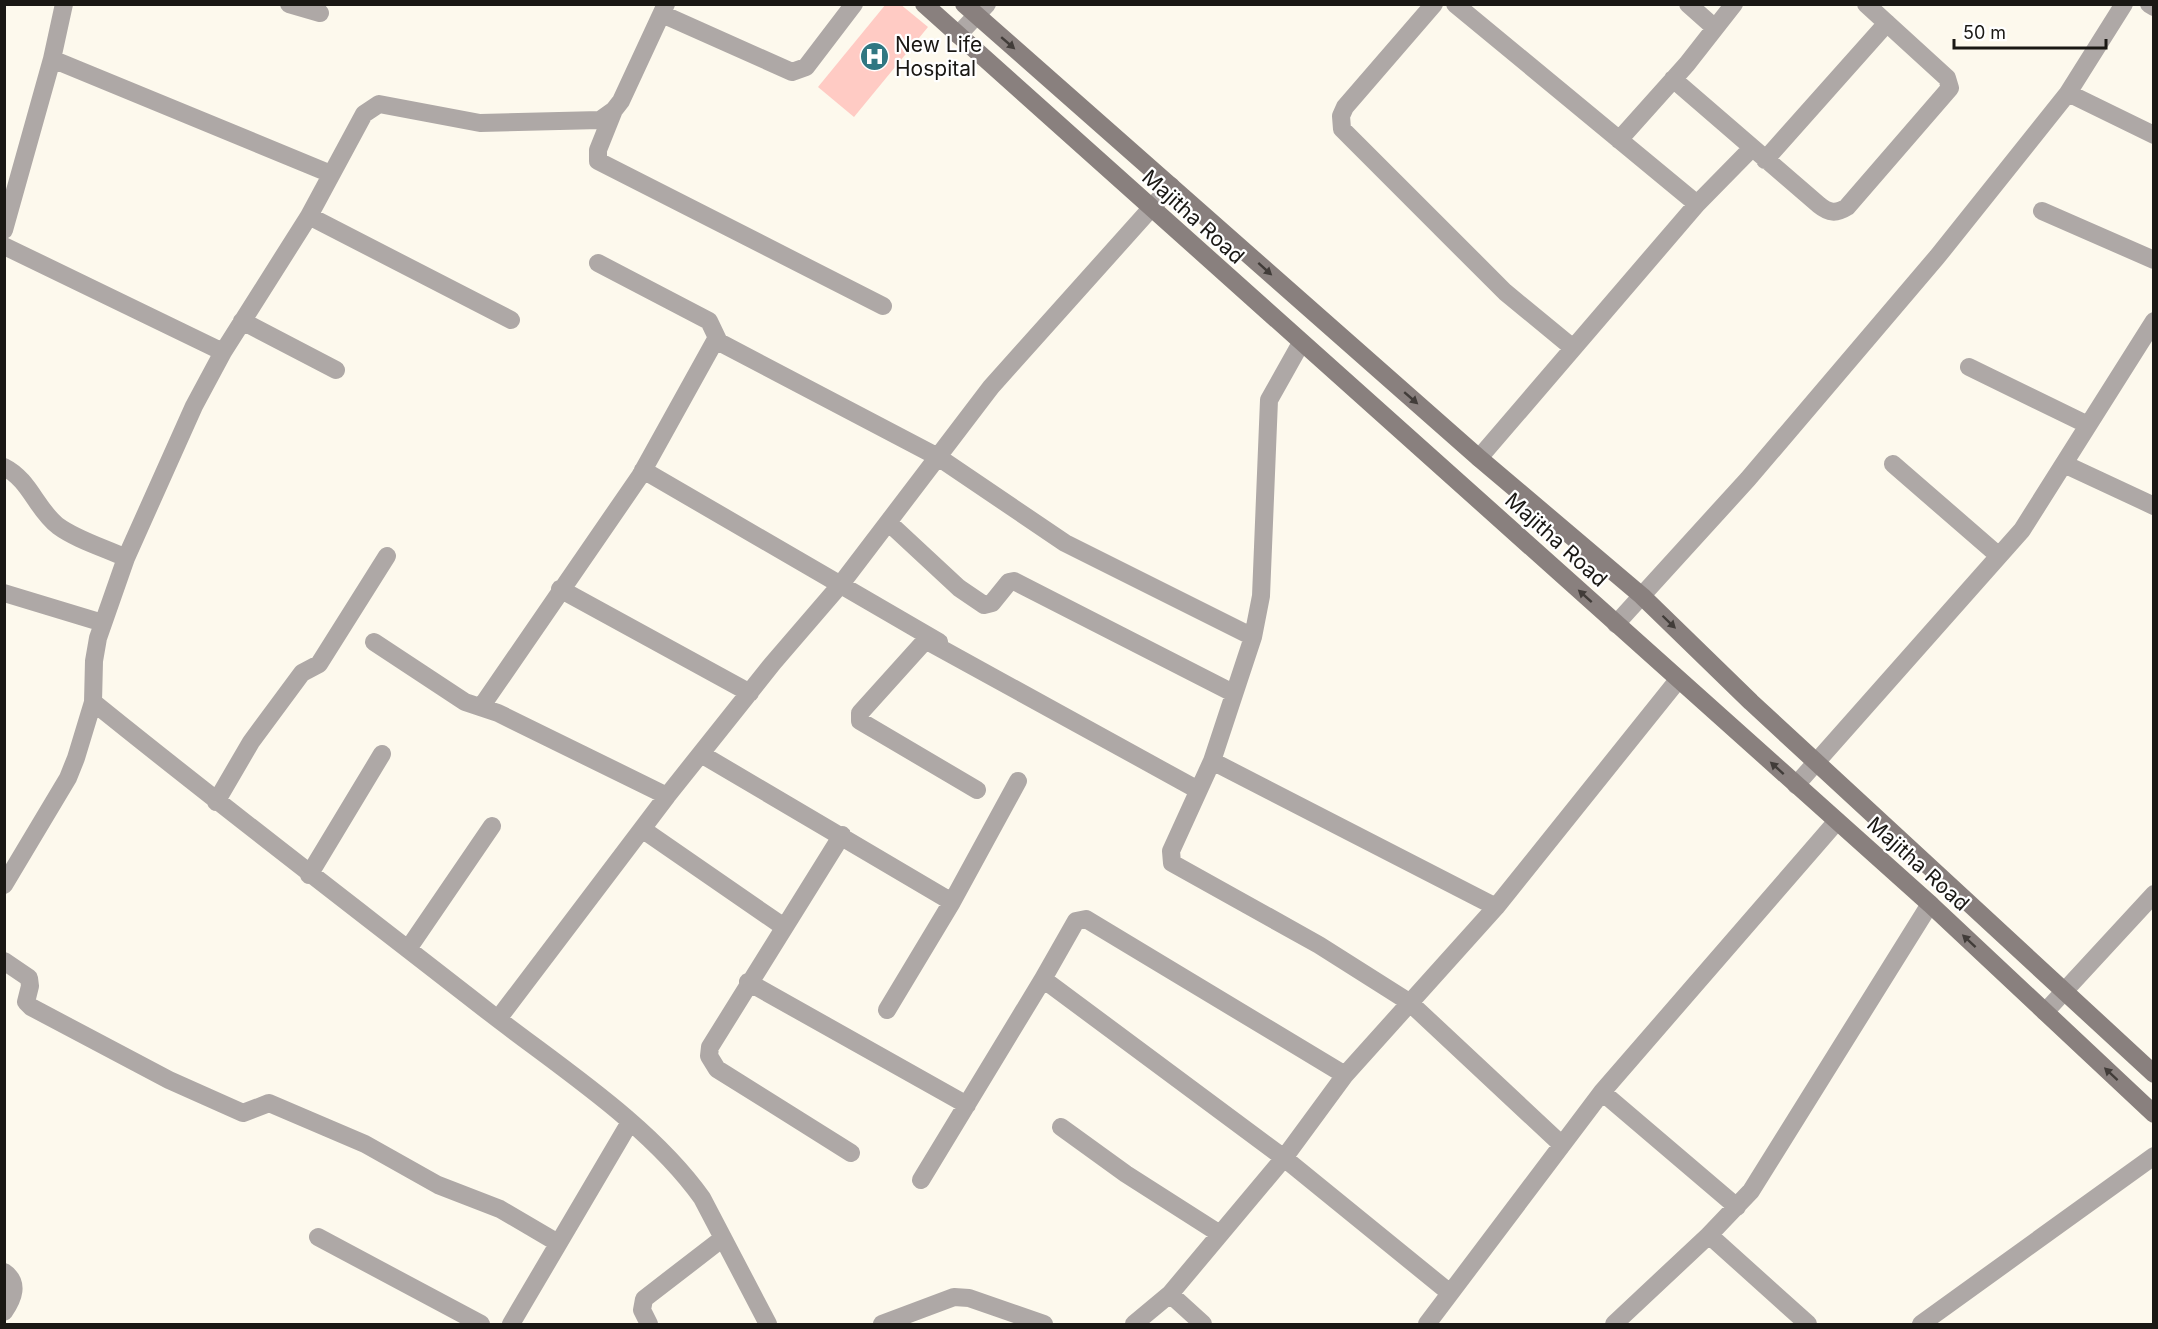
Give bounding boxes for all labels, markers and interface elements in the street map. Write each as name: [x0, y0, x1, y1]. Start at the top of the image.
scale bar: [1954, 12, 2106, 50]
text: 50 m: [1963, 22, 2006, 43]
place label: New Life Hospital: [895, 32, 982, 81]
one-way arrow: [1000, 36, 1015, 49]
hospital icon: New Life Hospital: [858, 41, 890, 73]
street label: Majitha Road: [1137, 164, 1249, 269]
one-way arrow: [1257, 262, 1272, 275]
one-way arrow: [1403, 391, 1418, 404]
street label: Majitha Road: [1500, 487, 1612, 592]
one-way arrow: [1578, 590, 1593, 603]
one-way arrow: [1662, 615, 1676, 629]
one-way arrow: [1770, 762, 1785, 775]
street label: Majitha Road: [1862, 811, 1974, 916]
one-way arrow: [1962, 934, 1976, 948]
one-way arrow: [2104, 1068, 2118, 1082]

